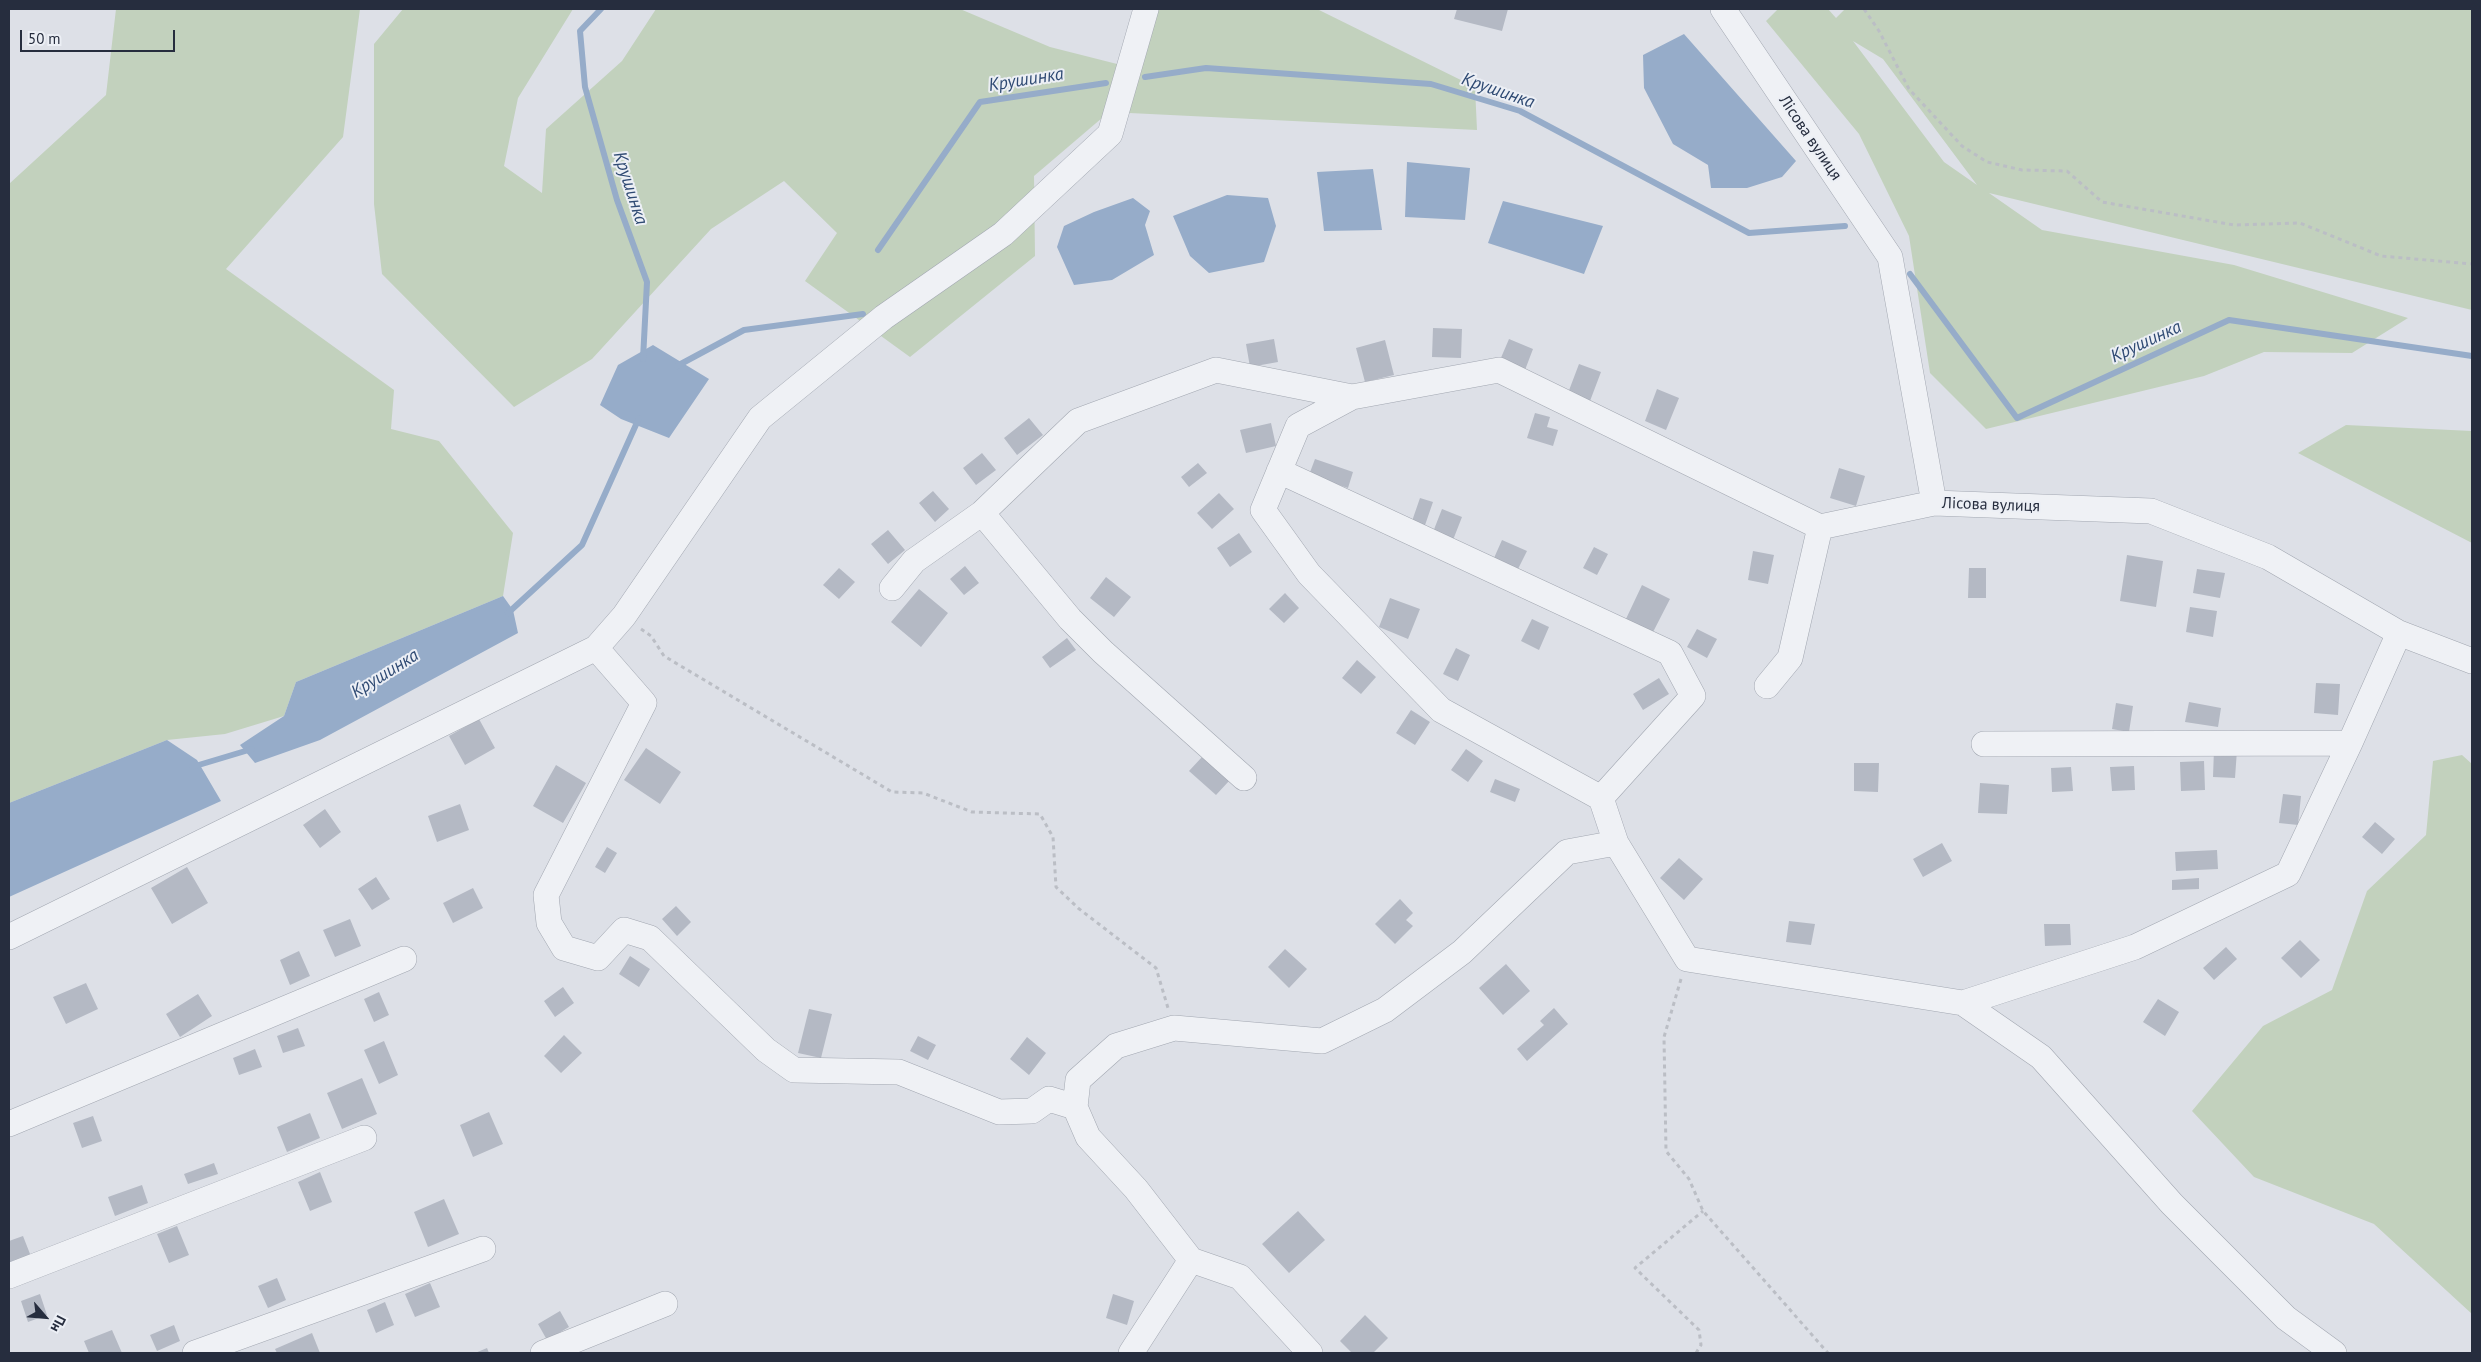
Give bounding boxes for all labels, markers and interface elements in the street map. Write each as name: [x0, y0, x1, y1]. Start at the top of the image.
scale bar: [22, 20, 178, 52]
text: 50 m: [28, 29, 61, 48]
water label: Крушинка: [987, 63, 1065, 97]
water label: Крушинка: [1459, 68, 1537, 114]
street label: Лісова вулиця: [1775, 92, 1845, 184]
water label: Крушинка: [608, 149, 652, 227]
water label: Крушинка: [2107, 316, 2185, 368]
street label: Лісова вулиця: [1942, 494, 2040, 516]
water label: Крушинка: [347, 645, 423, 703]
north arrow: [20, 1292, 70, 1342]
text: Пн: [47, 1312, 70, 1335]

